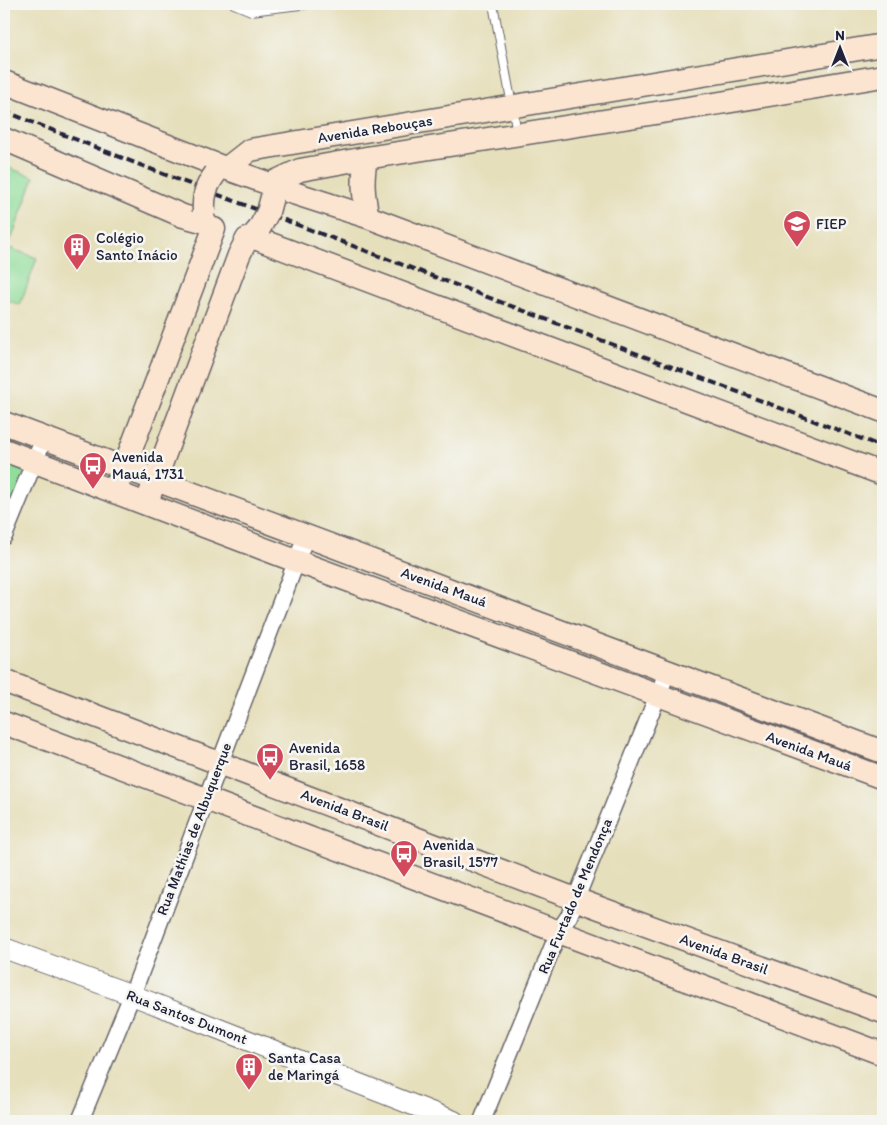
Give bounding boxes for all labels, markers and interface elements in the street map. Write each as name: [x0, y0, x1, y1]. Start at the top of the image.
north arrow: [814, 22, 864, 72]
text: N: [835, 27, 845, 44]
street label: Avenida Rebouças: [316, 111, 434, 147]
school or university icon: FIEP: [782, 209, 812, 248]
place label: FIEP: [816, 215, 847, 233]
place label: Colégio Santo Inácio: [96, 229, 178, 264]
building icon: Colégio Santo Inácio: [62, 232, 92, 271]
place label: Avenida Mauá, 1731: [112, 448, 184, 483]
bus stop icon: Avenida Mauá, 1731: [78, 451, 108, 490]
street label: Avenida Mauá: [399, 563, 490, 611]
street label: Avenida Mauá: [764, 727, 855, 775]
place label: Avenida Brasil, 1658: [289, 739, 365, 774]
street label: Rua Mathias de Albuquerque: [153, 740, 235, 918]
bus stop icon: Avenida Brasil, 1658: [255, 742, 285, 781]
street label: Avenida Brasil: [298, 785, 392, 835]
street label: Rua Furtado de Mendonça: [534, 815, 616, 977]
place label: Avenida Brasil, 1577: [423, 836, 498, 871]
bus stop icon: Avenida Brasil, 1577: [389, 839, 419, 878]
street label: Avenida Brasil: [677, 930, 771, 979]
street label: Rua Santos Dumont: [124, 986, 250, 1049]
place label: Santa Casa de Maringá: [268, 1049, 341, 1084]
building icon: Santa Casa de Maringá: [234, 1052, 264, 1091]

